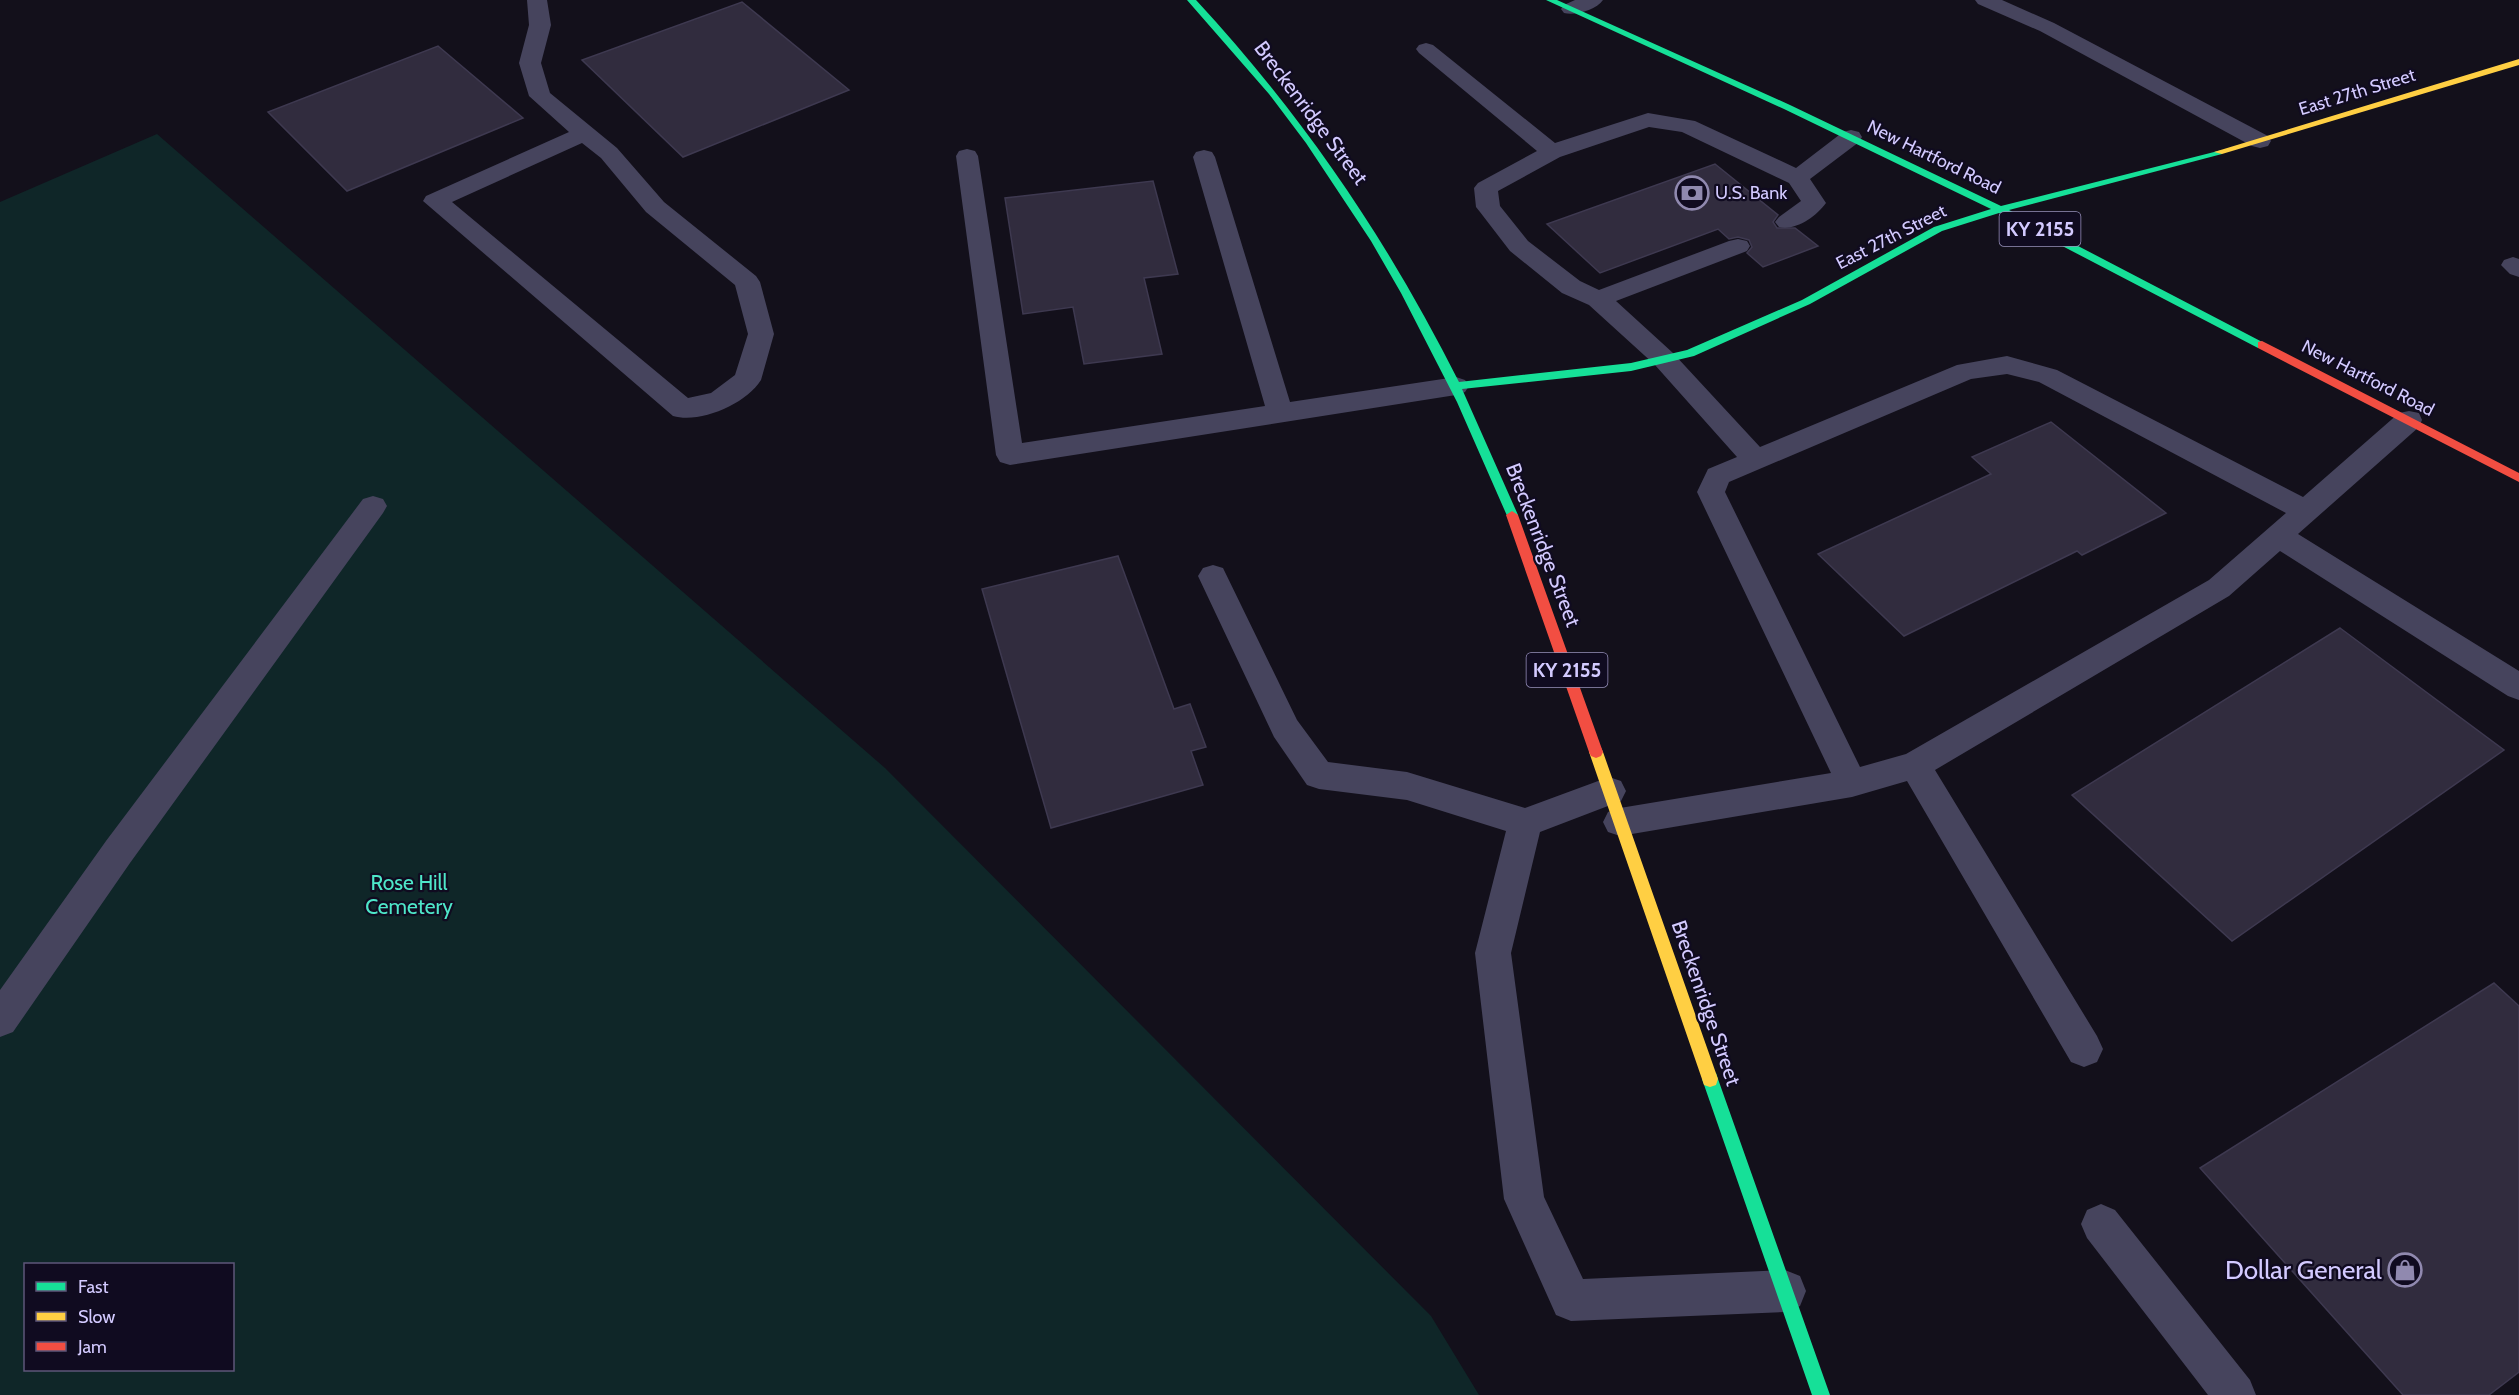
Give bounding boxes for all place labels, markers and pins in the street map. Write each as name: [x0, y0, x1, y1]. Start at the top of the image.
bank icon: U.S. Bank: [1674, 175, 1710, 211]
place label: U.S. Bank: [1715, 182, 1788, 204]
shop icon: Dollar General: [2387, 1252, 2423, 1288]
place label: Dollar General: [2225, 1254, 2382, 1286]

